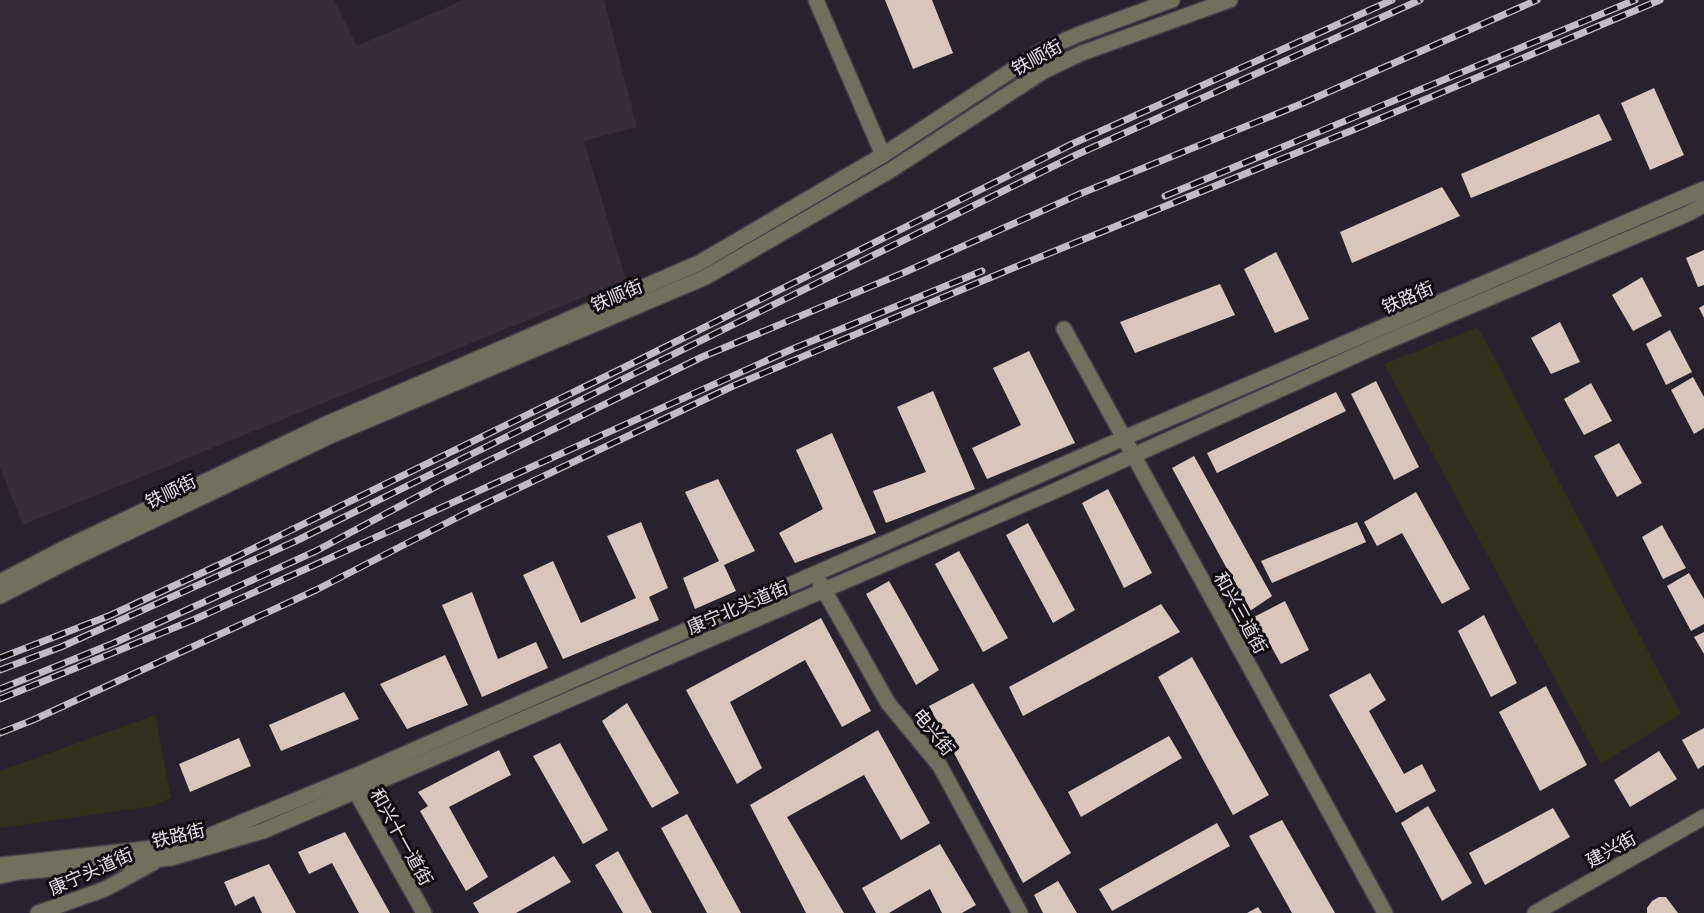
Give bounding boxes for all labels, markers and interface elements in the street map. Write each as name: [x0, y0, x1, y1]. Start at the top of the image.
street label: 铁顺街: [1006, 32, 1066, 80]
street label: 铁顺街: [586, 271, 646, 317]
street label: 铁路街: [1377, 273, 1437, 319]
street label: 铁顺街: [140, 466, 200, 514]
street label: 和兴三道街: [1209, 566, 1275, 658]
street label: 康宁北头道街: [682, 573, 792, 639]
street label: 电兴街: [908, 702, 962, 760]
street label: 和兴十一道街: [365, 782, 441, 890]
street label: 铁路街: [149, 815, 207, 853]
street label: 建兴街: [1580, 824, 1640, 872]
street label: 康宁头道街: [44, 840, 136, 900]

